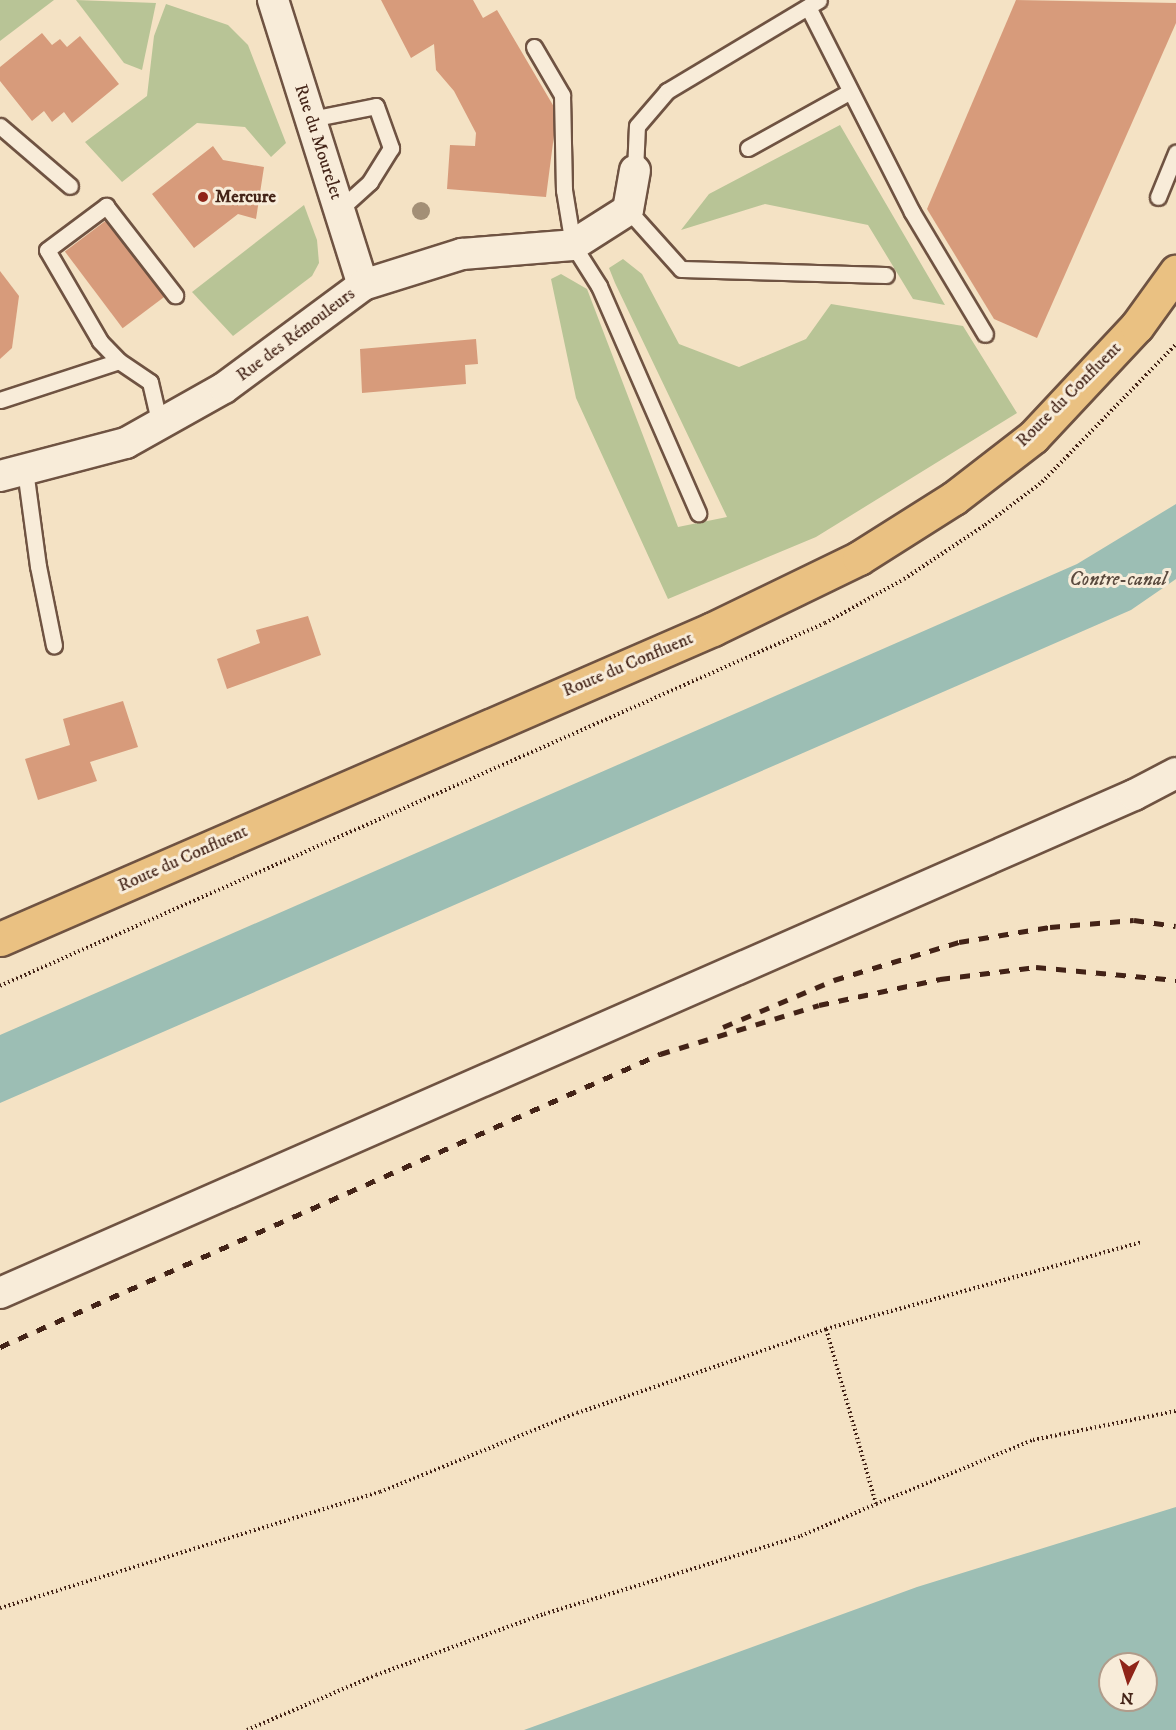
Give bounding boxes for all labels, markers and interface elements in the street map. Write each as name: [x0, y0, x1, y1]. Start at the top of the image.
street label: Rue du Mourelet: [289, 82, 347, 202]
place label: Mercure: [215, 186, 276, 208]
marker: Mercure: [196, 190, 210, 204]
street label: Rue des Rémouleurs: [233, 283, 359, 387]
street label: Route du Confluent: [1012, 338, 1126, 452]
water label: Contre-canal: [1069, 567, 1167, 591]
street label: Route du Confluent: [560, 628, 696, 702]
street label: Route du Confluent: [115, 821, 251, 897]
north arrow: [1098, 1652, 1158, 1712]
text: N: [1120, 1688, 1134, 1708]

